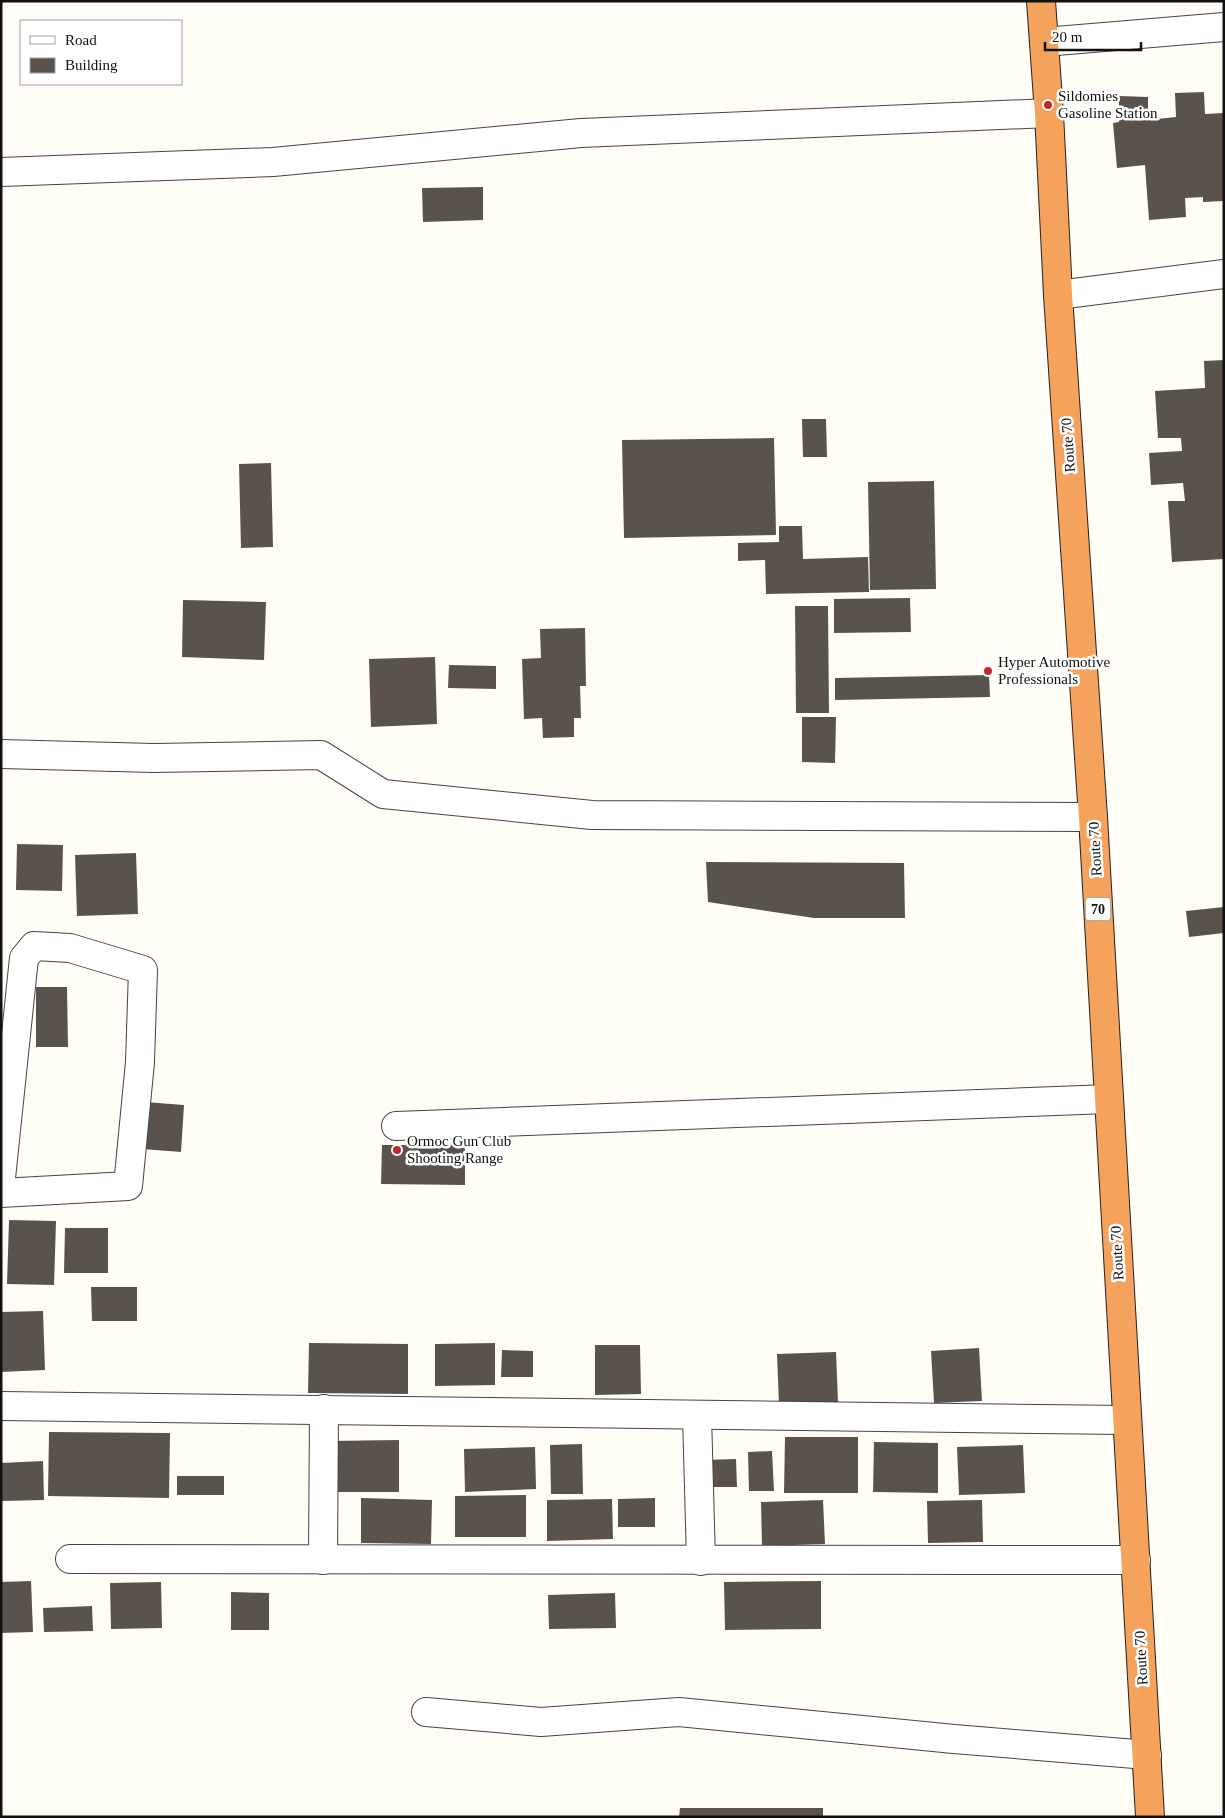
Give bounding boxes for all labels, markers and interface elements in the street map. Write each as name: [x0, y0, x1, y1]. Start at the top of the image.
legend: [20, 20, 182, 85]
scale bar: [1045, 20, 1141, 52]
text: 20 m: [1052, 29, 1083, 45]
text: Road: [65, 32, 97, 48]
text: Building: [65, 57, 118, 73]
place label: Sildomies Gasoline Station: [1058, 88, 1158, 121]
marker: Sildomies Gasoline Station: [1042, 99, 1054, 111]
street label: Route 70: [1058, 417, 1078, 473]
place label: Hyper Automotive Professionals: [998, 654, 1110, 687]
marker: Hyper Automotive Professionals: [982, 665, 994, 677]
street label: Route 70: [1086, 821, 1104, 877]
road number: 70: [1086, 898, 1110, 921]
place label: Ormoc Gun Club Shooting Range: [407, 1133, 511, 1166]
marker: Ormoc Gun Club Shooting Range: [391, 1144, 403, 1156]
street label: Route 70: [1108, 1225, 1126, 1281]
street label: Route 70: [1132, 1630, 1150, 1686]

